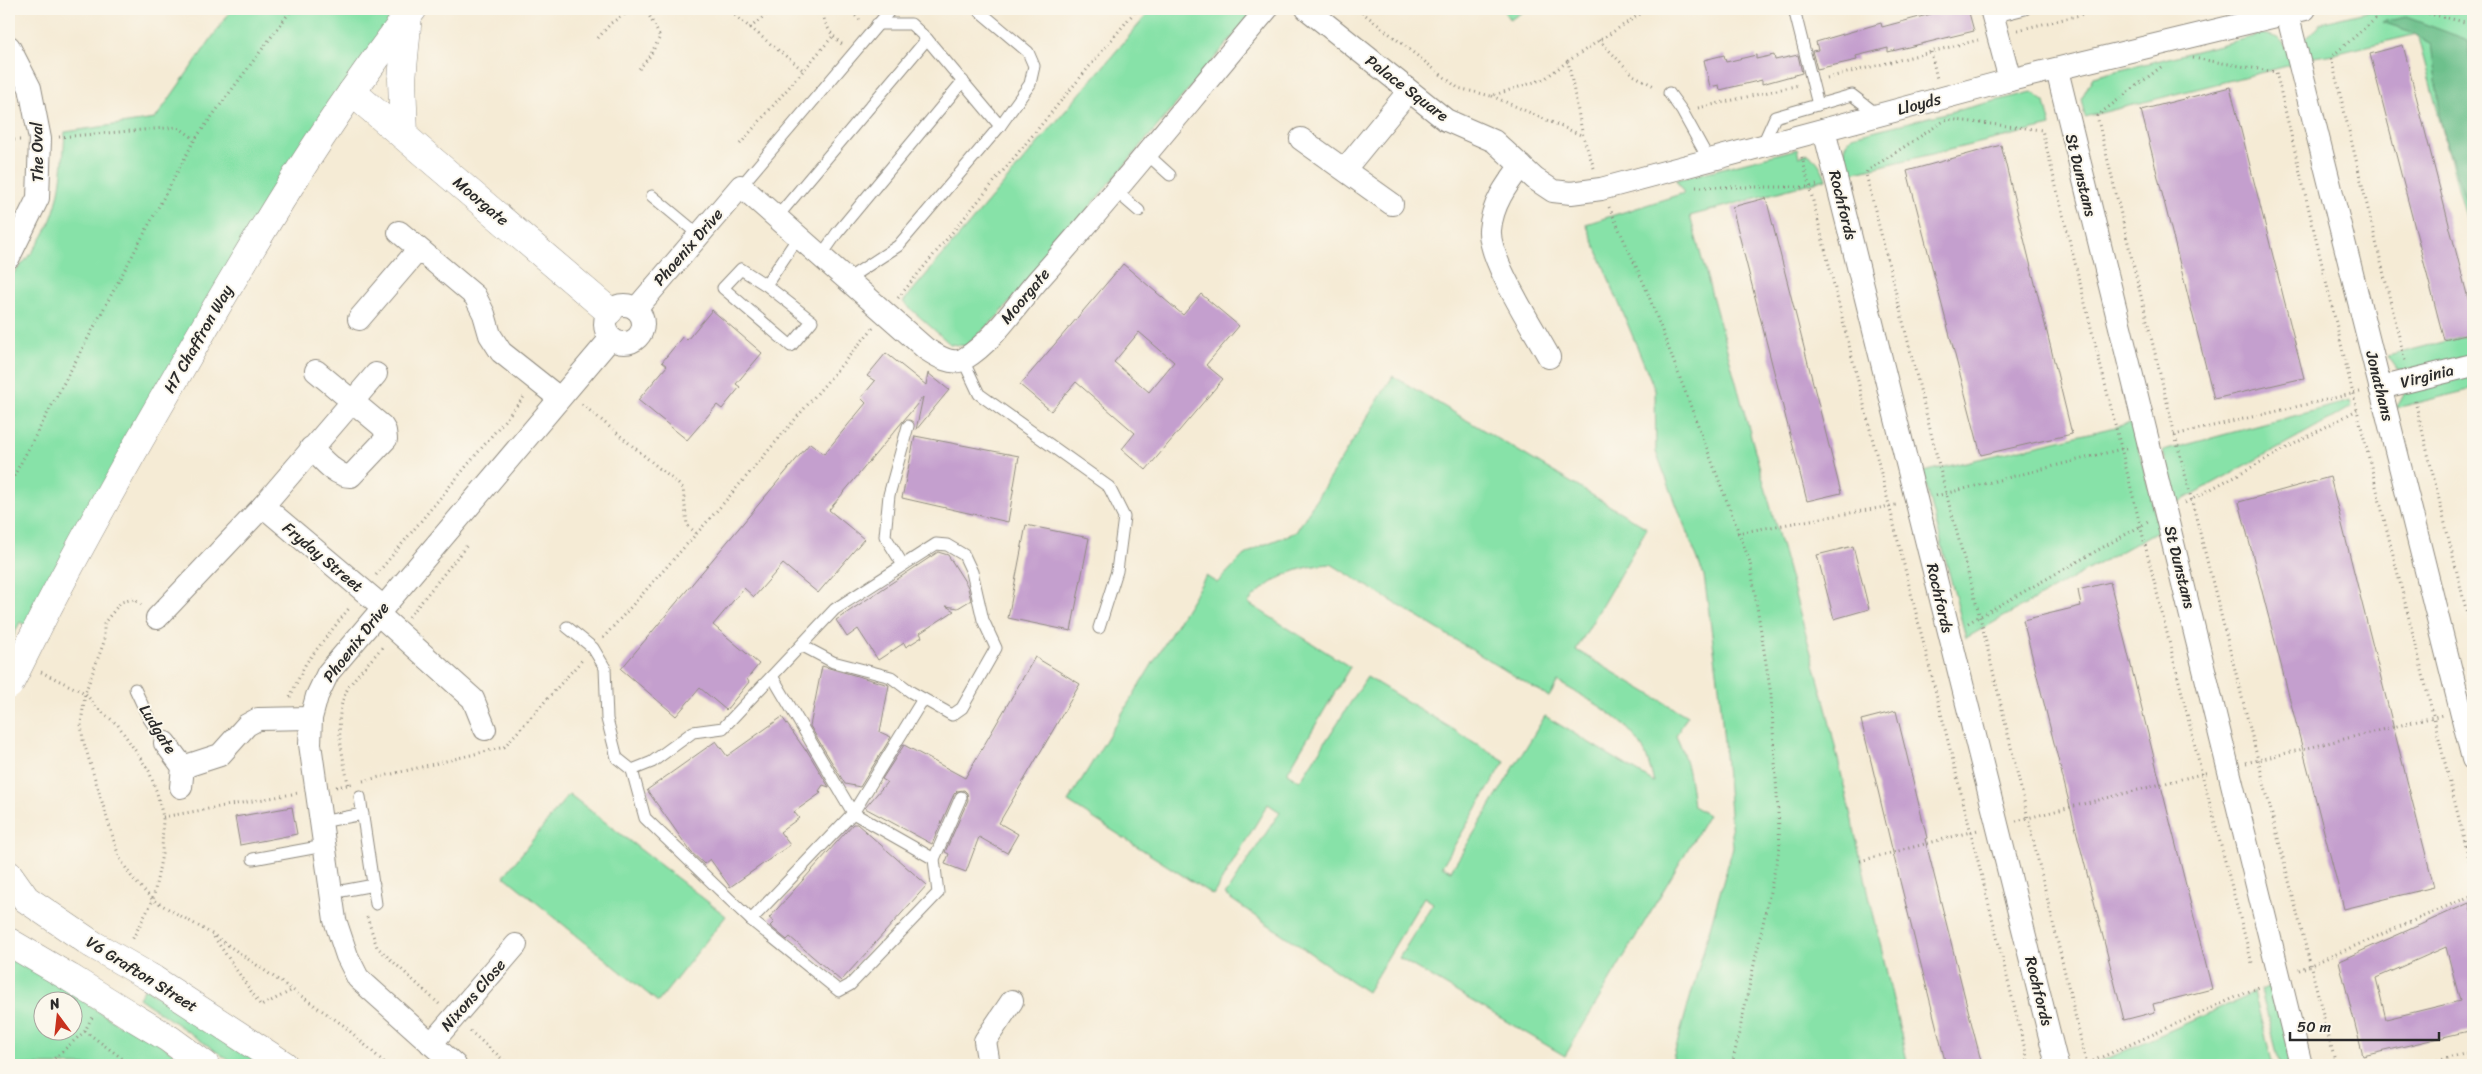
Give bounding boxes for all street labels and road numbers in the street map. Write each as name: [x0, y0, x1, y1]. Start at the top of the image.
street label: Palace Square: [1359, 47, 1455, 130]
street label: Lloyds: [1894, 84, 1945, 124]
street label: The Oval: [22, 121, 52, 182]
street label: St Dunstans: [2057, 130, 2105, 220]
street label: Rochfords: [1820, 167, 1866, 243]
street label: Moorgate: [446, 168, 516, 234]
street label: Phoenix Drive: [646, 201, 730, 293]
street label: Moorgate: [992, 261, 1058, 331]
street label: H7 Chaffron Way: [155, 279, 241, 399]
street label: Jonathans: [2357, 347, 2403, 425]
street label: Virginia: [2397, 355, 2457, 397]
street label: Fryday Street: [276, 514, 370, 600]
street label: St Dunstans: [2156, 522, 2204, 612]
street label: Rochfords: [1918, 560, 1962, 636]
street label: Phoenix Drive: [315, 595, 397, 689]
street label: Ludgate: [131, 698, 185, 760]
street label: V6 Grafton Street: [80, 928, 204, 1020]
street label: Nixons Close: [433, 952, 513, 1038]
street label: Rochfords: [2016, 953, 2062, 1029]

